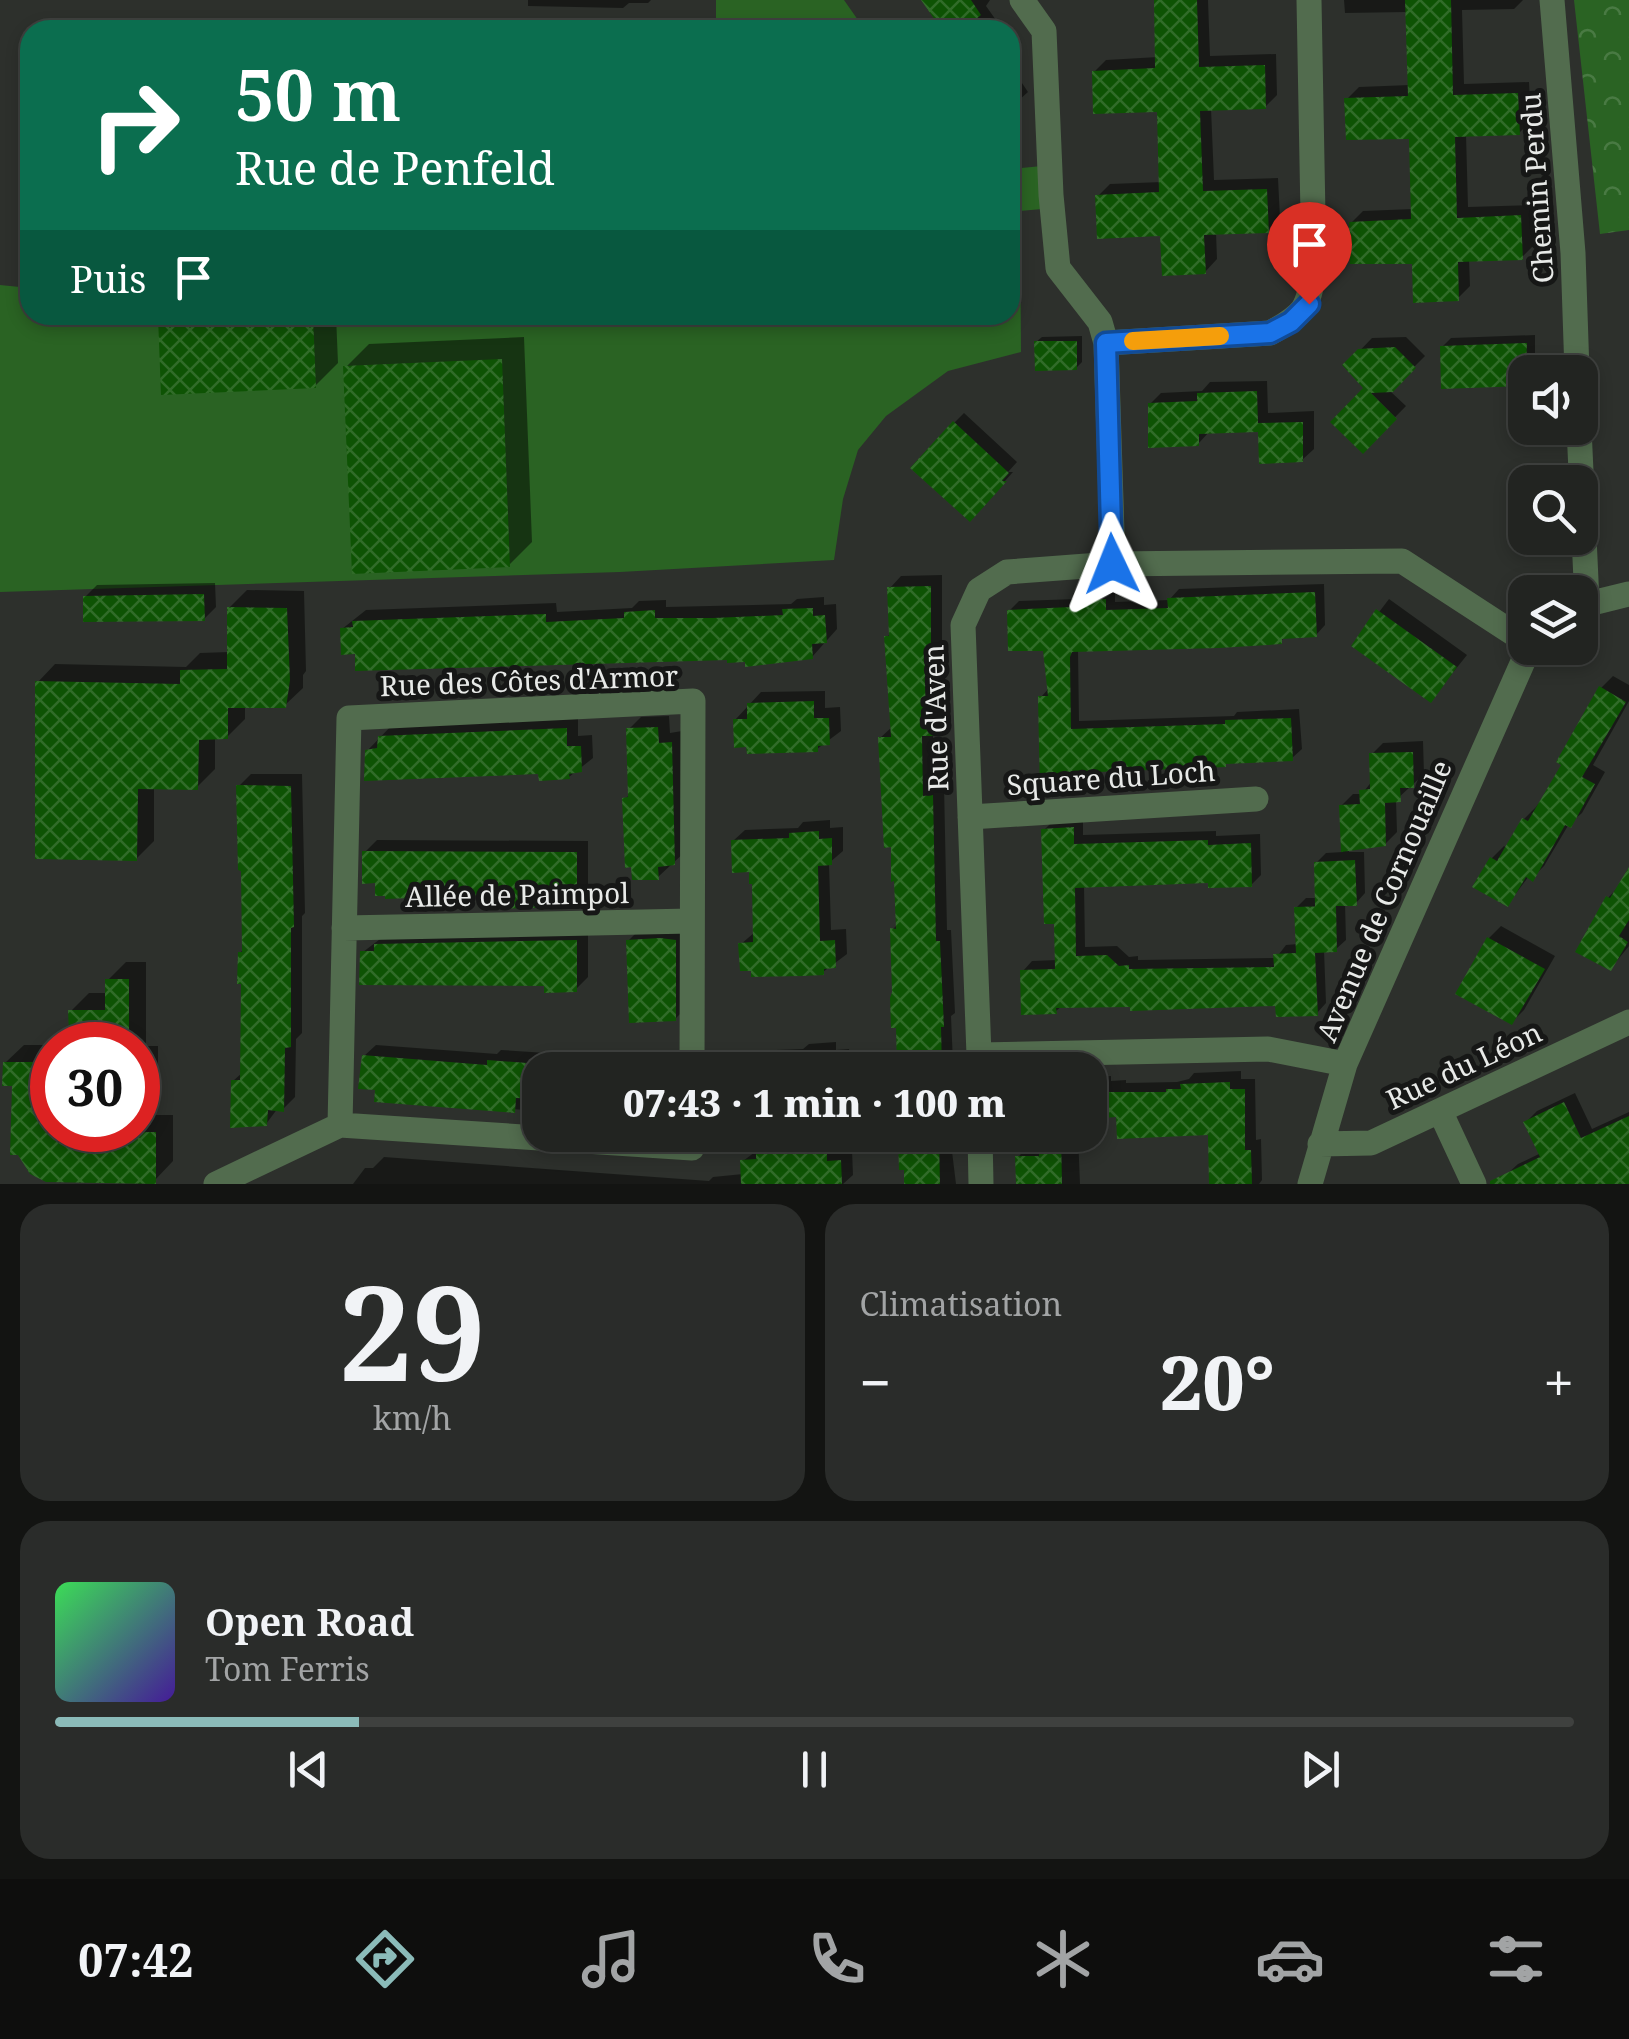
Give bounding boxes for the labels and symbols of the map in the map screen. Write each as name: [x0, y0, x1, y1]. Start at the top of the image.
street label: Chemin Perdu: [1510, 91, 1562, 285]
pin: [1267, 202, 1352, 305]
position arrow: [1060, 512, 1164, 616]
street label: Rue d'Aven: [913, 644, 957, 792]
street label: Rue des Côtes d'Armor: [379, 656, 679, 704]
street label: Square du Loch: [1005, 751, 1216, 803]
street label: Avenue de Cornouaille: [1307, 754, 1460, 1047]
street label: Allée de Paimpol: [405, 873, 630, 915]
street label: Rue du Léon: [1380, 1013, 1547, 1118]
speed limit sign: 30: [30, 1022, 160, 1152]

